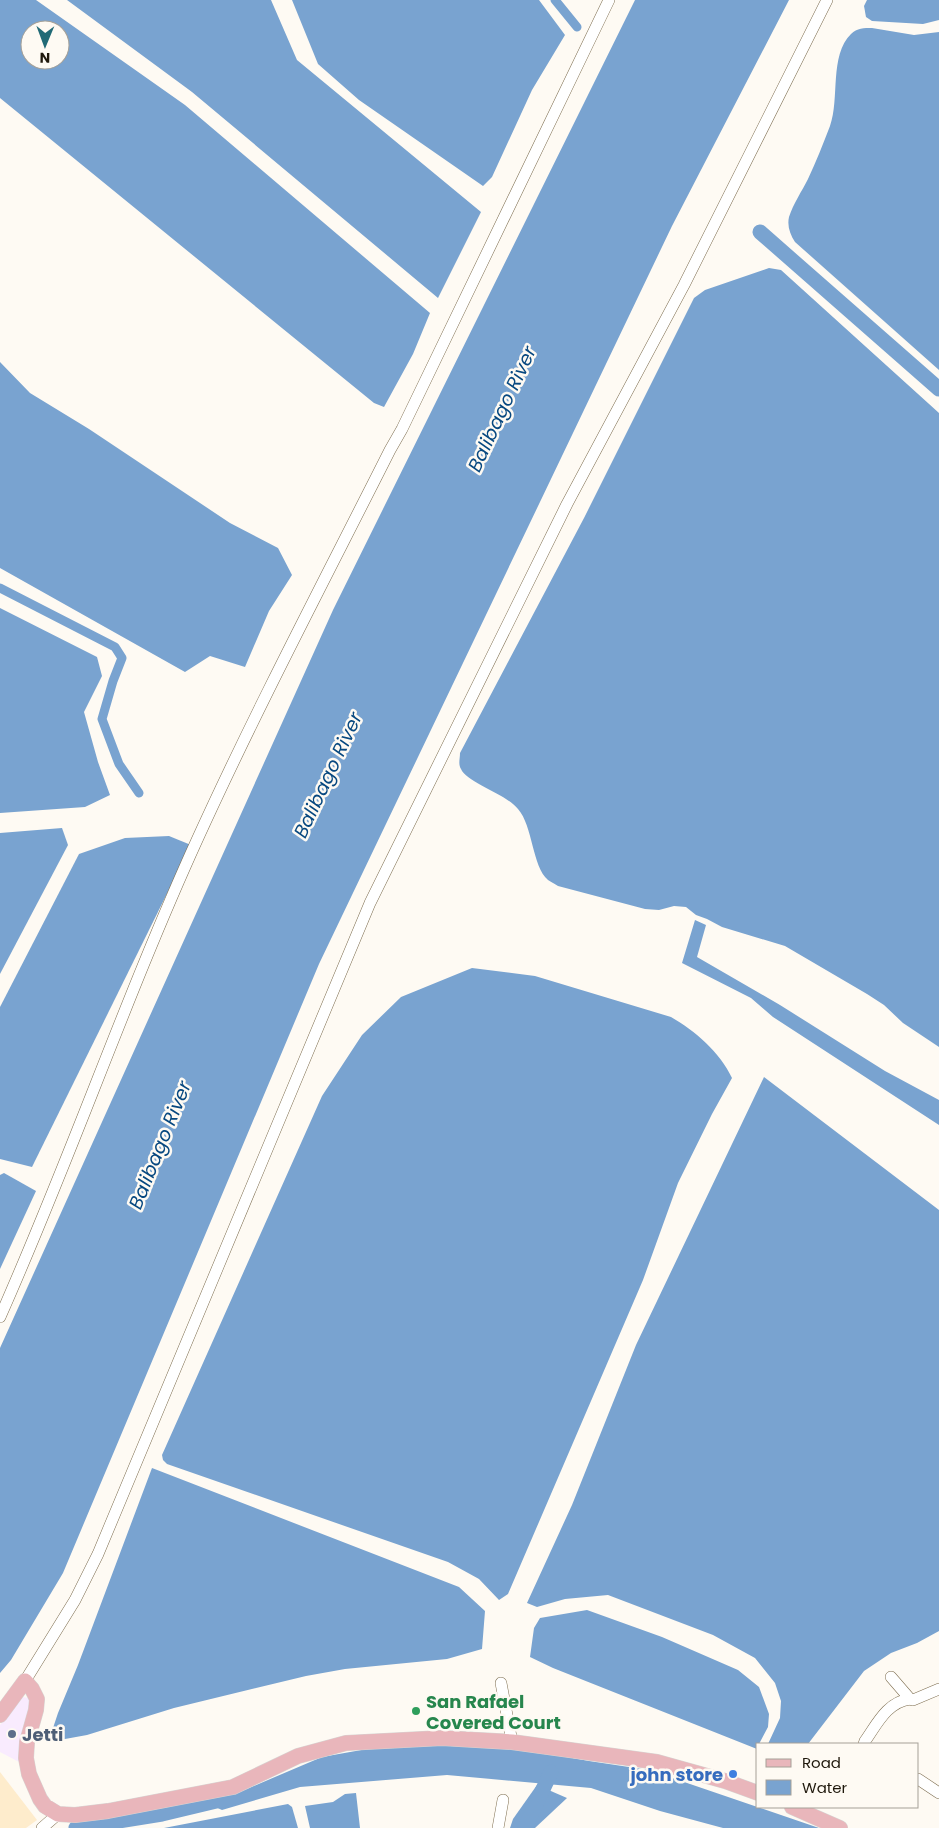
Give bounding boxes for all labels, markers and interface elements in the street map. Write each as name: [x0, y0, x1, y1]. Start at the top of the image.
north arrow: [20, 20, 70, 70]
text: N: [39, 48, 50, 68]
water label: Balibago River: [461, 341, 543, 476]
water label: Balibago River: [287, 707, 369, 842]
water label: Balibago River: [122, 1076, 198, 1213]
place label: San Rafael Covered Court: [426, 1689, 561, 1735]
marker: San Rafael Covered Court: [410, 1705, 422, 1717]
place label: Jetti: [22, 1722, 63, 1747]
marker: Jetti: [6, 1728, 18, 1740]
legend: [756, 1743, 919, 1808]
text: Road: [802, 1752, 841, 1773]
place label: john store: [630, 1762, 723, 1787]
marker: john store: [727, 1768, 739, 1780]
text: Water: [802, 1777, 848, 1798]

